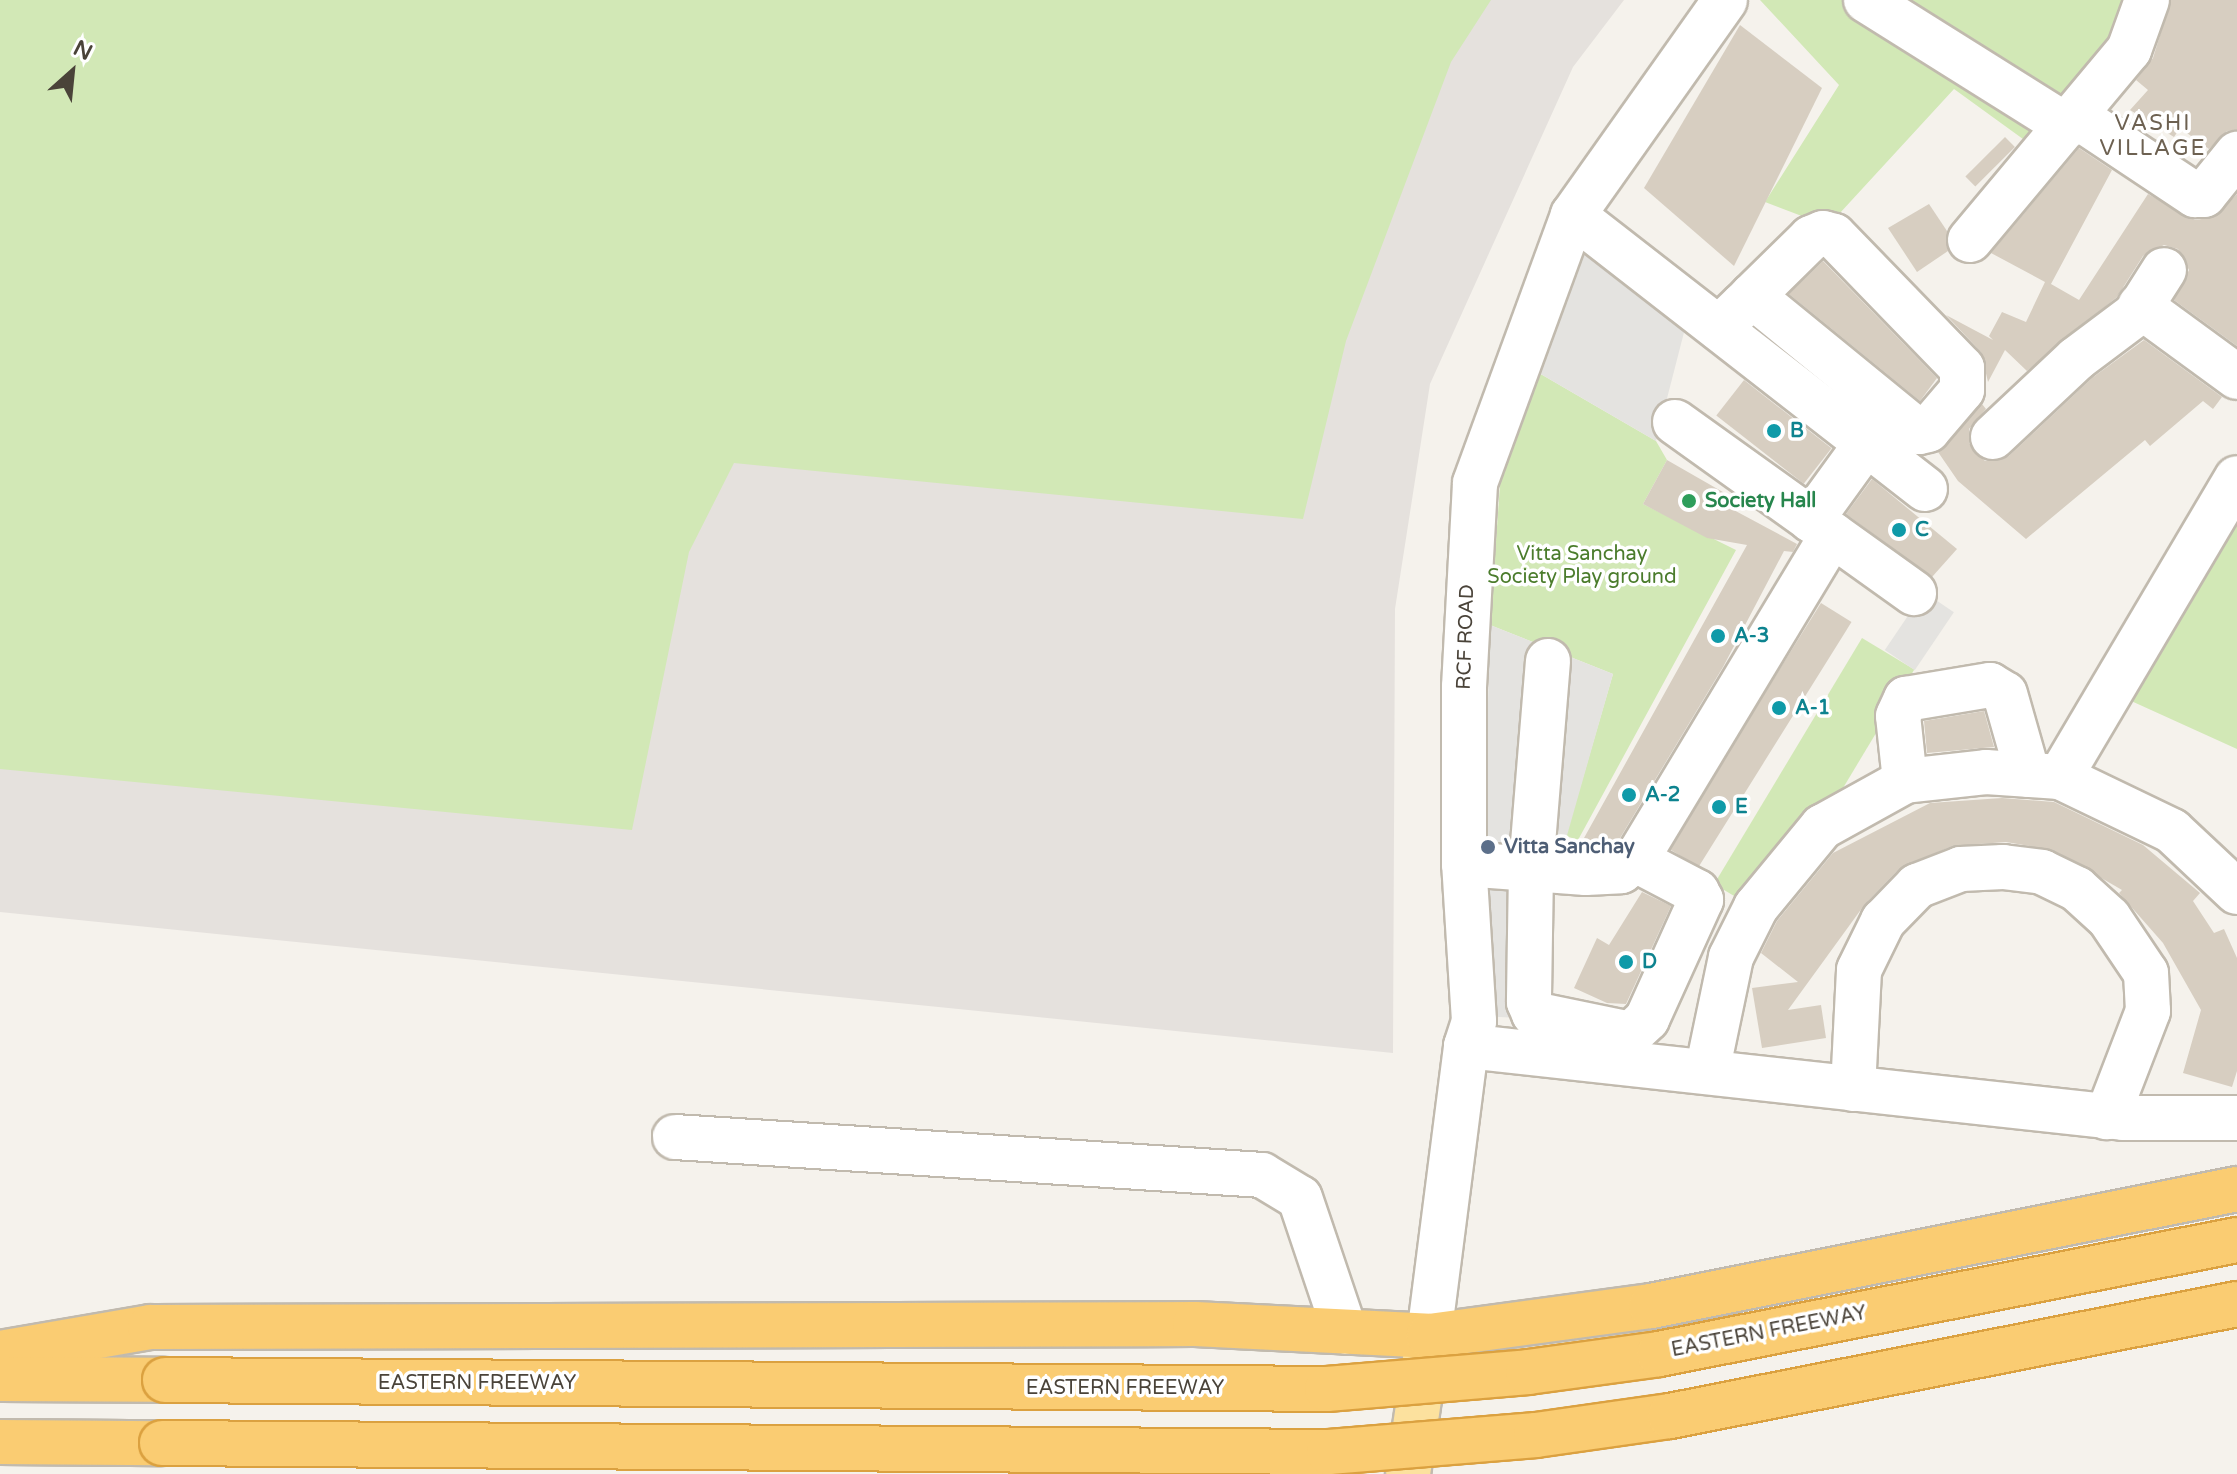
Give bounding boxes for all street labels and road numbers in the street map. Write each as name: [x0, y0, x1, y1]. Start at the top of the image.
street label: RCF ROAD: [1452, 584, 1480, 690]
street label: EASTERN FREEWAY: [1669, 1301, 1869, 1363]
street label: EASTERN FREEWAY: [378, 1371, 576, 1395]
street label: EASTERN FREEWAY: [1026, 1376, 1224, 1400]

